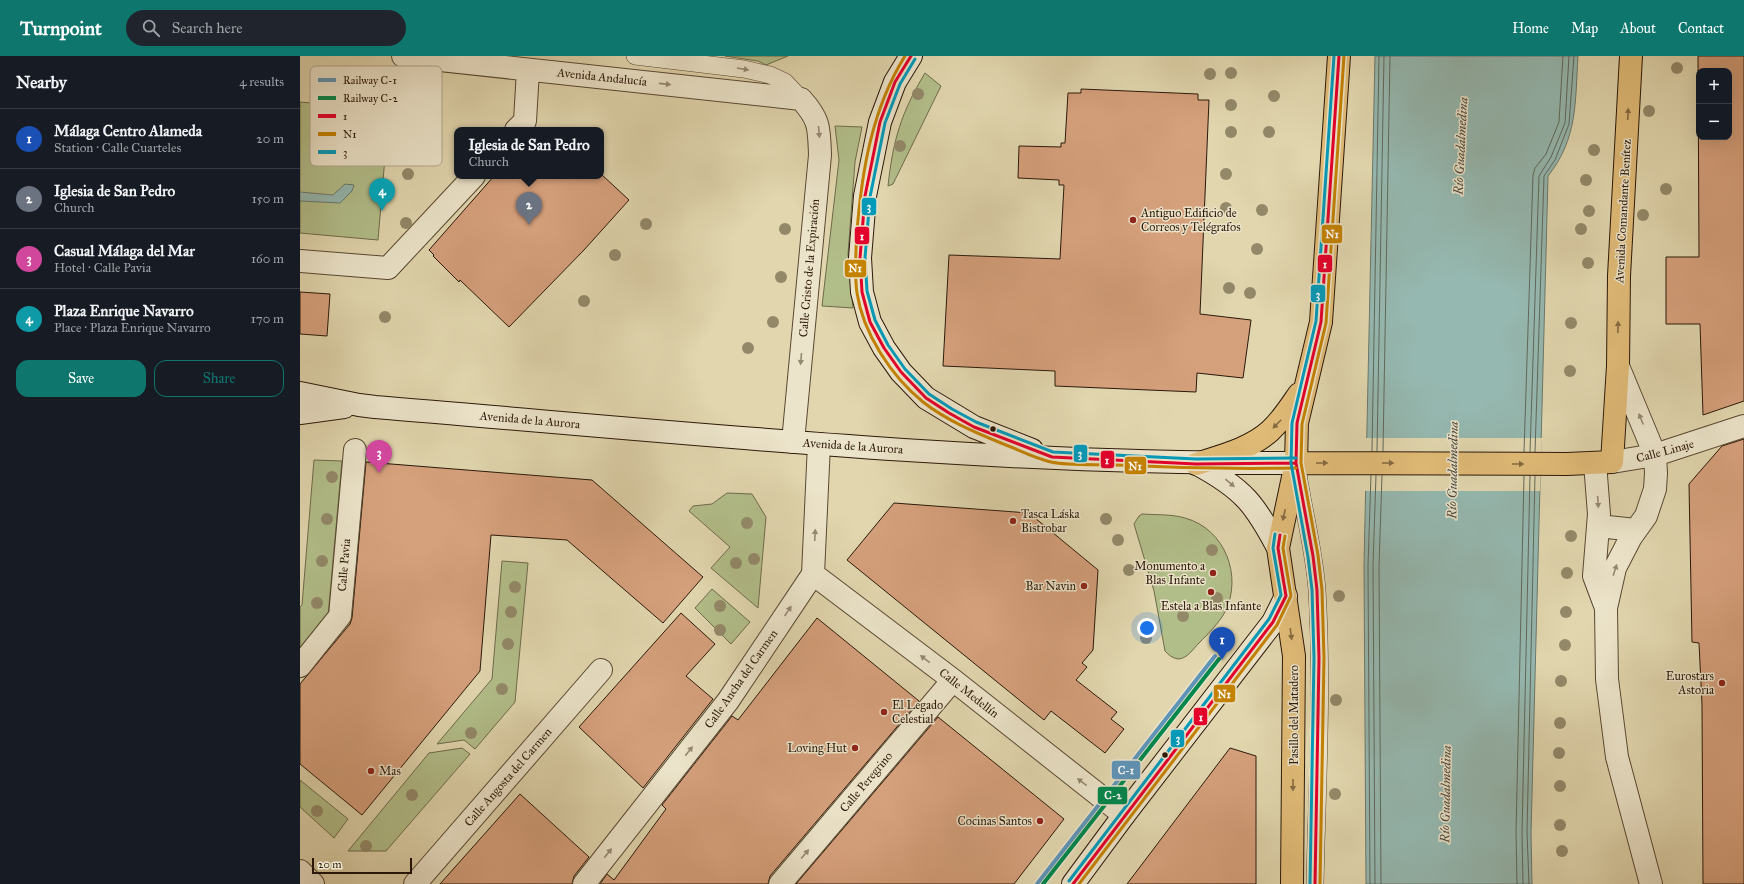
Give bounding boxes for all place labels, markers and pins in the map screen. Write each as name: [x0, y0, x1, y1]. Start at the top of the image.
pin: 4: [369, 178, 395, 211]
pin: 2: [516, 192, 542, 225]
place label: Antiguo Edificio de Correos y Telégrafos: [1140, 206, 1241, 235]
marker: Antiguo Edificio de Correos y Telégrafos: [1128, 215, 1138, 225]
unlabelled marker: [988, 424, 998, 434]
pin: 3: [366, 440, 392, 473]
place label: Tasca Láska Bistrobar: [1021, 507, 1081, 535]
marker: Tasca Láska Bistrobar: [1008, 516, 1018, 526]
place label: Monumento a Blas Infante: [1134, 559, 1206, 587]
marker: Monumento a Blas Infante: [1208, 568, 1218, 578]
place label: Bar Navin: [1025, 579, 1077, 593]
marker: Bar Navin: [1079, 581, 1089, 591]
marker: Estela a Blas Infante: [1206, 587, 1216, 597]
place label: Estela a Blas Infante: [1161, 599, 1261, 613]
pin: 1: [1209, 627, 1235, 660]
place label: Eurostars Astoria: [1666, 669, 1715, 697]
marker: Eurostars Astoria: [1717, 678, 1727, 688]
place label: El Legado Celestial: [892, 698, 943, 726]
marker: El Legado Celestial: [879, 707, 889, 717]
place label: Loving Hut: [787, 741, 848, 756]
marker: Loving Hut: [850, 743, 860, 753]
unlabelled marker: [1160, 750, 1170, 760]
place label: Mas: [379, 764, 401, 778]
marker: Mas: [366, 766, 376, 776]
place label: Cocinas Santos: [958, 814, 1032, 828]
marker: Cocinas Santos: [1035, 816, 1045, 826]

